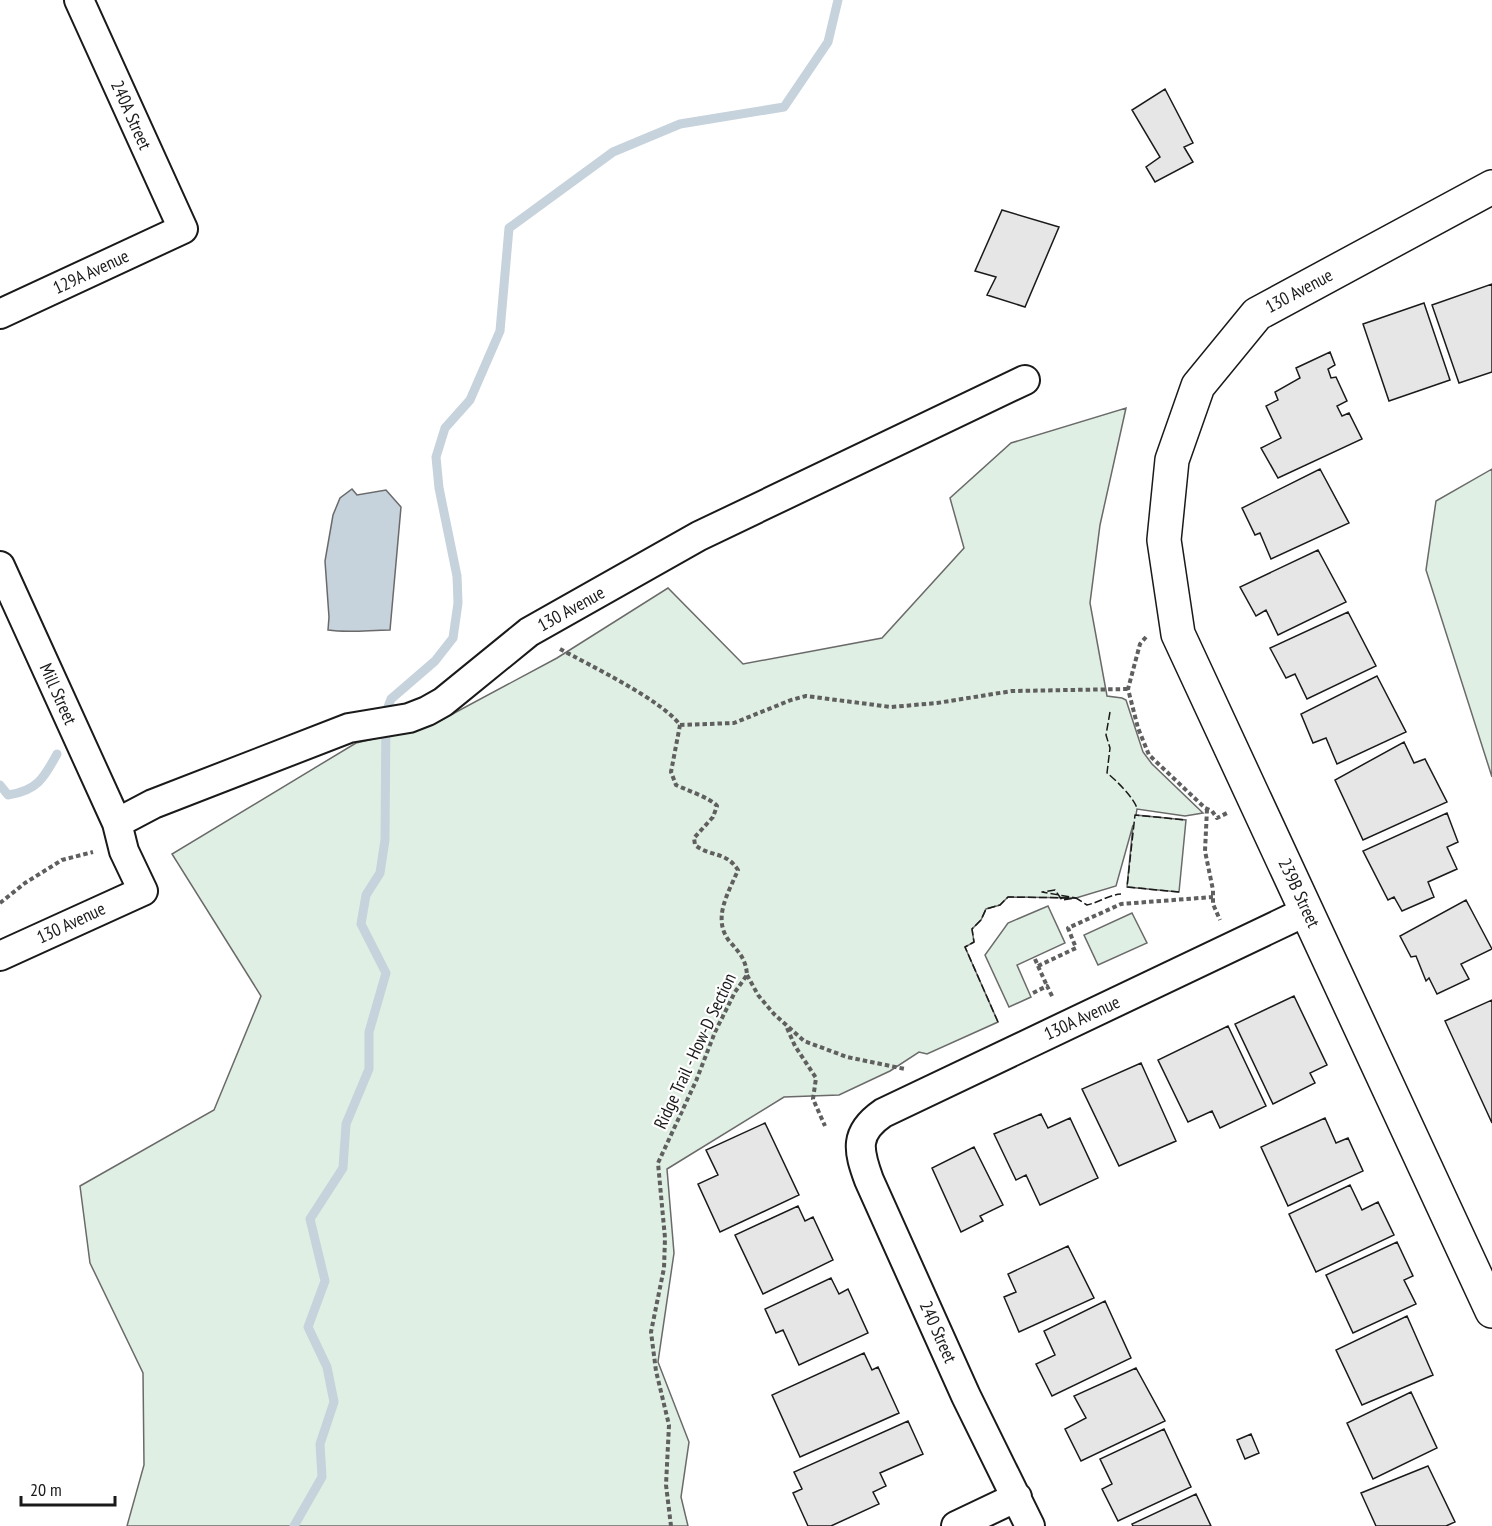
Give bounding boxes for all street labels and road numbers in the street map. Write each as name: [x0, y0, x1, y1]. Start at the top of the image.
street label: 240A Street: [106, 77, 157, 153]
street label: 129A Avenue: [49, 244, 132, 299]
street label: 130 Avenue: [1261, 263, 1336, 318]
street label: 130 Avenue: [533, 581, 608, 636]
street label: Mill Street: [35, 660, 82, 728]
street label: 239B Street: [1273, 854, 1326, 931]
street label: 130 Avenue: [33, 897, 109, 948]
street label: Ridge Trail - How-D Section: [648, 969, 741, 1132]
street label: 130A Avenue: [1040, 990, 1123, 1045]
street label: 240 Street: [915, 1297, 962, 1366]

